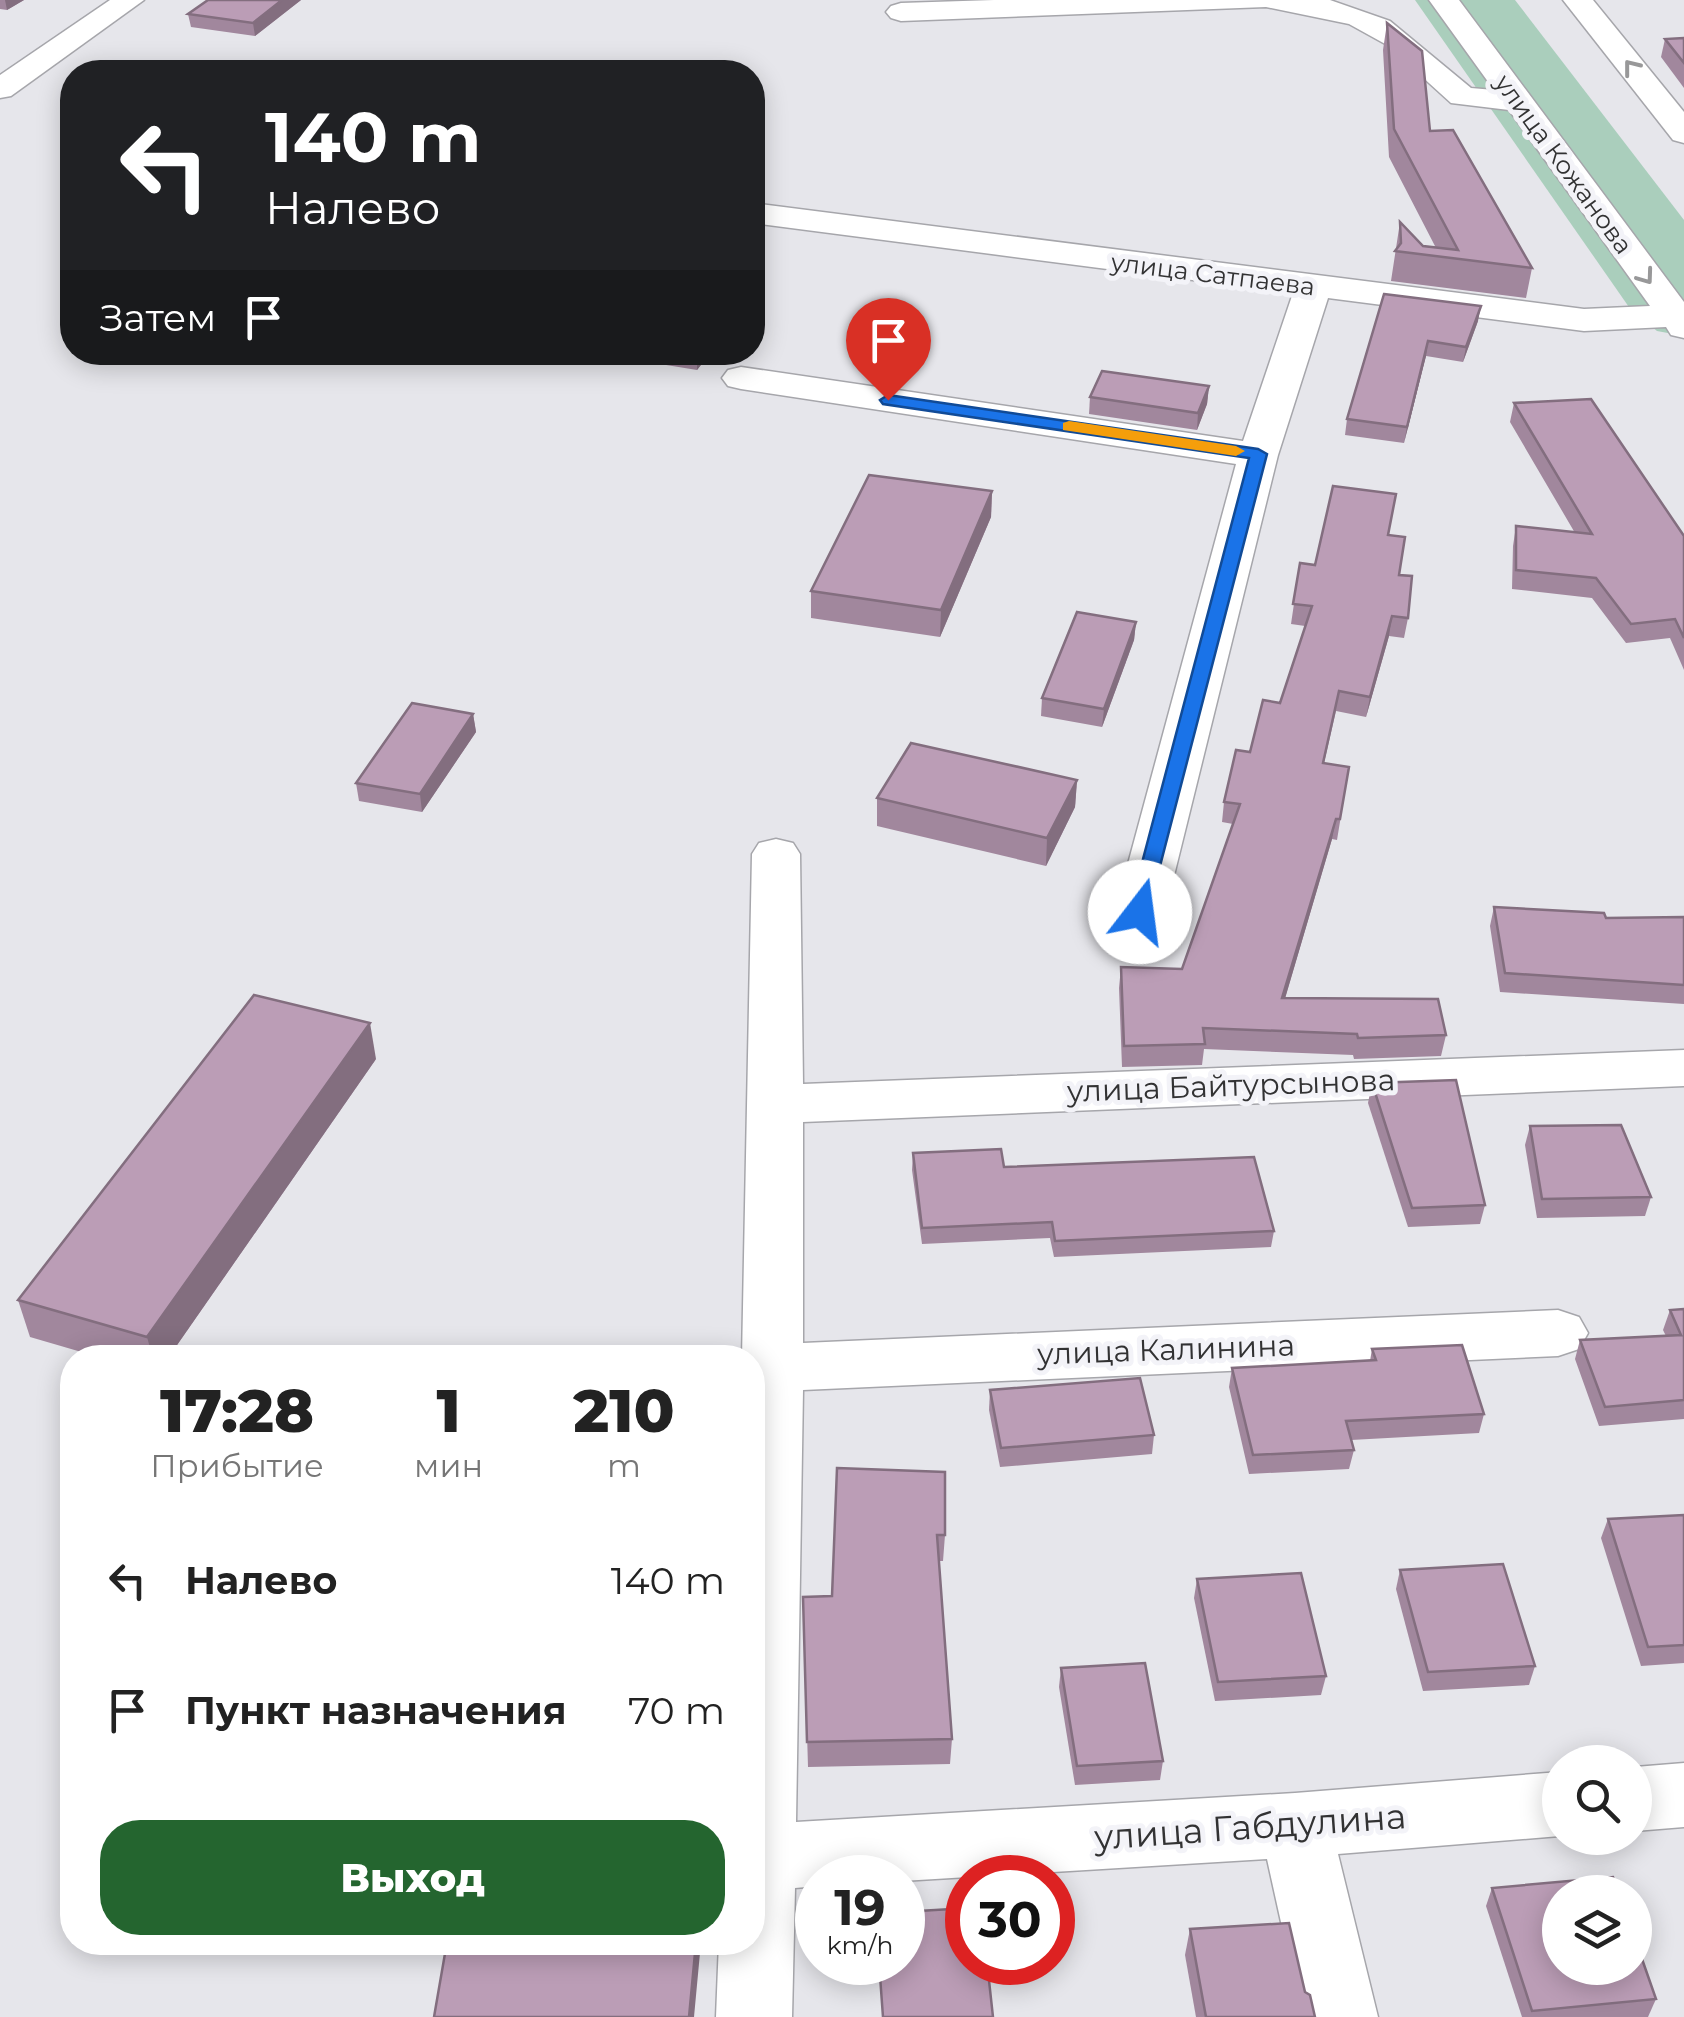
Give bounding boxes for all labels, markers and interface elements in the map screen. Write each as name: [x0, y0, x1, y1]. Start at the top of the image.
one-way arrow: [1625, 60, 1643, 78]
street label: улица Кожанова: [1488, 68, 1639, 260]
text: 140 m: [265, 94, 481, 180]
icon: left: [100, 100, 230, 230]
text: Налево: [265, 180, 440, 235]
street label: улица Сатпаева: [1108, 246, 1317, 301]
one-way arrow: [1634, 266, 1652, 284]
icon: arrive: [236, 290, 291, 345]
text: Затем: [100, 294, 216, 341]
pin: [846, 298, 931, 401]
icon: arrive: [861, 313, 916, 368]
position arrow: [1088, 860, 1192, 964]
street label: улица Байтурсынова: [1065, 1061, 1396, 1110]
street label: улица Калинина: [1036, 1327, 1295, 1373]
text: 17:28: [160, 1374, 314, 1447]
text: 1: [436, 1374, 461, 1447]
text: 210: [573, 1374, 675, 1447]
text: Прибытие: [150, 1446, 324, 1485]
text: мин: [414, 1446, 483, 1485]
text: m: [607, 1446, 641, 1485]
icon: left: [100, 1553, 155, 1608]
text: Налево: [185, 1557, 337, 1604]
text: 140 m: [611, 1557, 725, 1604]
icon: arrive: [100, 1683, 155, 1738]
text: Пункт назначения: [185, 1687, 567, 1734]
text: 70 m: [628, 1687, 725, 1734]
map controls: [1542, 1745, 1652, 1985]
button: search: [1542, 1745, 1652, 1855]
street label: улица Габдулина: [1092, 1794, 1407, 1859]
button: Выход: [100, 1820, 725, 1935]
speed limit sign: 30: [945, 1855, 1075, 1985]
button: layers: [1542, 1875, 1652, 1985]
text: 19: [834, 1877, 886, 1938]
text: km/h: [827, 1930, 893, 1960]

